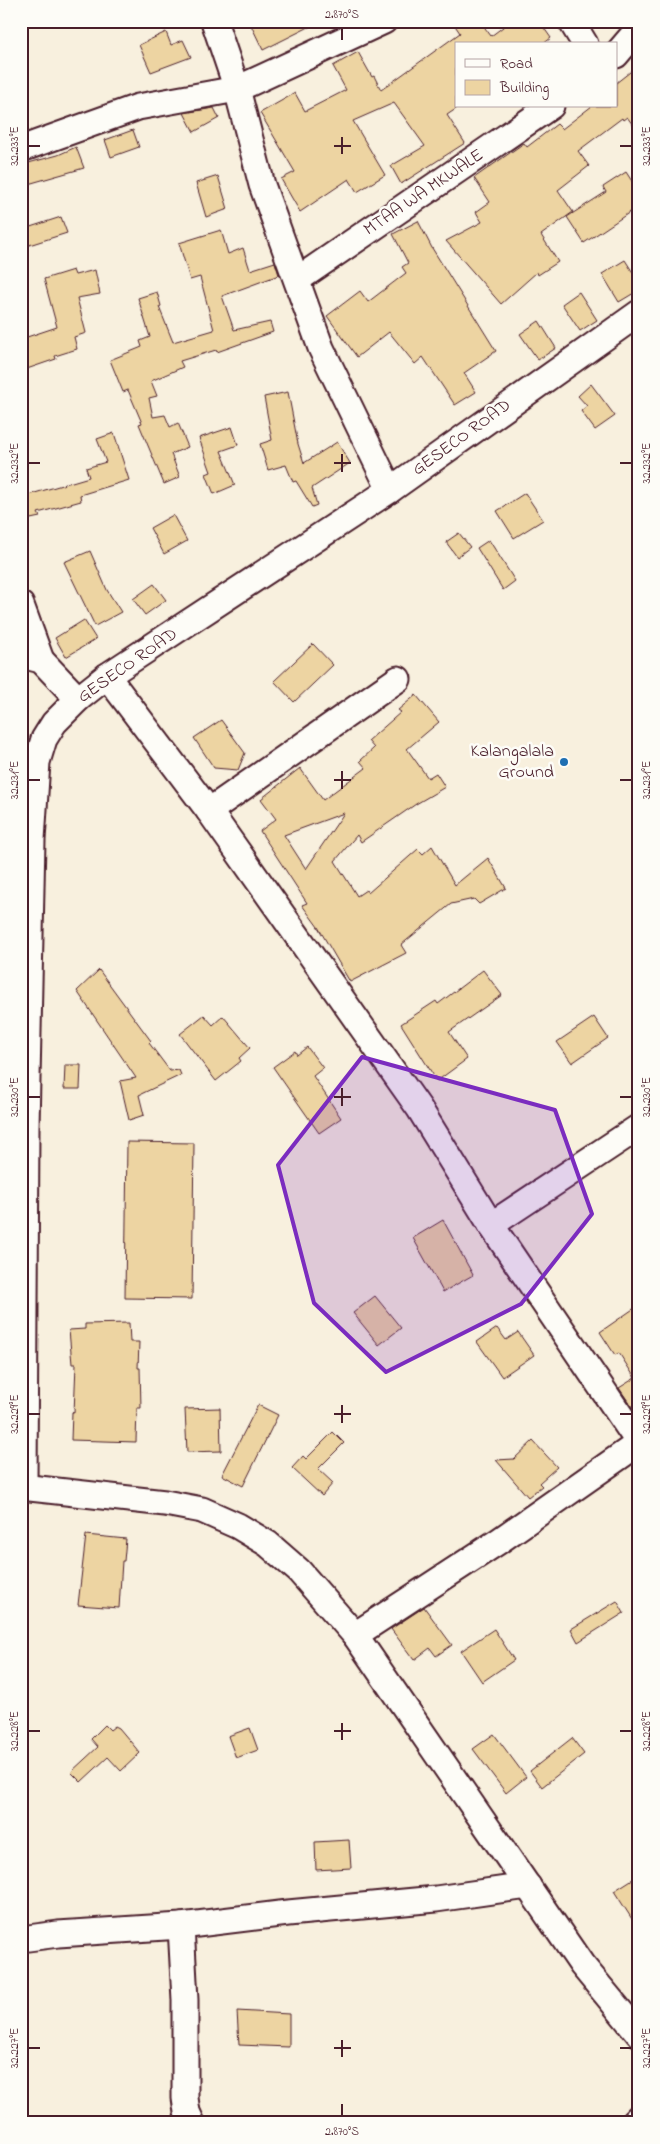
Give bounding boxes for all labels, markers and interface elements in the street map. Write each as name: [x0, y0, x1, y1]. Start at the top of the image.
text: 2.870°S: [325, 6, 359, 24]
legend: [455, 42, 618, 108]
text: Road: [500, 53, 533, 75]
text: Building: [499, 77, 549, 100]
text: 32.233°E: [6, 126, 24, 166]
text: 32.233°E: [638, 126, 656, 166]
street label: MTAA WA MKWALE: [359, 143, 489, 243]
street label: GESECO ROAD: [407, 393, 517, 483]
text: 32.232°E: [6, 443, 24, 483]
text: 32.232°E: [638, 443, 656, 483]
street label: GESECO ROAD: [73, 622, 183, 710]
place label: Kalangalala Ground: [471, 739, 554, 786]
marker: Kalangalala Ground: [558, 756, 570, 768]
text: 32.231°E: [6, 761, 24, 799]
text: 32.231°E: [638, 761, 656, 799]
text: 32.230°E: [6, 1077, 24, 1117]
text: 32.230°E: [638, 1077, 656, 1117]
text: 32.229°E: [6, 1394, 24, 1434]
text: 32.229°E: [638, 1394, 656, 1434]
text: 32.228°E: [6, 1711, 24, 1751]
text: 32.228°E: [638, 1711, 656, 1751]
text: 32.227°E: [6, 2028, 24, 2068]
text: 32.227°E: [638, 2028, 656, 2068]
text: 2.870°S: [325, 2123, 359, 2141]

